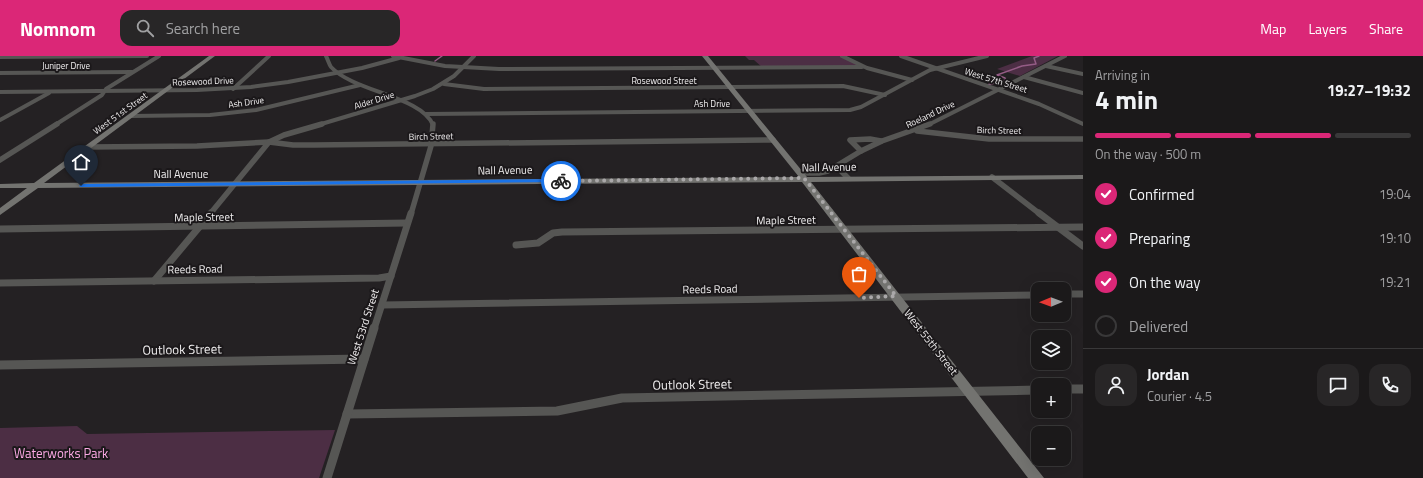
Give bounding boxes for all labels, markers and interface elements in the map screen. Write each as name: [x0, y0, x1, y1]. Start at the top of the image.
search box: [120, 10, 400, 46]
text: Nomnom: [20, 14, 96, 43]
icon: search: [134, 17, 156, 39]
text: Search here: [166, 17, 240, 40]
text: Map: [1260, 18, 1286, 39]
text: Layers: [1308, 18, 1347, 39]
text: Share: [1369, 18, 1403, 39]
street label: Juniper Drive: [42, 59, 91, 72]
street label: West 57th Street: [963, 64, 1030, 96]
text: Arriving in: [1095, 65, 1150, 85]
street label: Rosewood Drive: [172, 73, 234, 89]
street label: Rosewood Street: [631, 74, 697, 87]
text: 19:27–19:32: [1327, 79, 1411, 102]
text: 4 min: [1095, 80, 1158, 119]
street label: West 51st Street: [90, 88, 150, 137]
street label: Alder Drive: [352, 88, 396, 112]
street label: Ash Drive: [227, 93, 265, 111]
street label: Ash Drive: [694, 97, 730, 110]
street label: Roeland Drive: [903, 97, 957, 131]
street label: Birch Street: [977, 123, 1022, 137]
street label: Birch Street: [409, 129, 454, 143]
text: On the way · 500 m: [1095, 144, 1201, 164]
pin: [64, 145, 98, 186]
icon: home: [70, 151, 92, 173]
street label: Nall Avenue: [801, 159, 857, 175]
courier: [541, 161, 581, 201]
street label: Nall Avenue: [477, 162, 533, 178]
street label: Nall Avenue: [154, 166, 209, 182]
icon: bike: [550, 170, 572, 192]
icon: check: [1095, 183, 1117, 205]
text: Confirmed: [1129, 183, 1194, 206]
text: 19:04: [1379, 184, 1411, 204]
street label: Maple Street: [174, 208, 234, 226]
street label: Maple Street: [756, 211, 816, 229]
icon: check: [1095, 227, 1117, 249]
text: Preparing: [1129, 227, 1190, 250]
text: 19:10: [1379, 228, 1411, 248]
pin: [842, 257, 876, 298]
street label: Reeds Road: [167, 261, 223, 277]
icon: bag: [848, 263, 870, 285]
icon: check: [1095, 271, 1117, 293]
text: On the way: [1129, 271, 1201, 294]
text: 19:21: [1379, 272, 1411, 292]
street label: Reeds Road: [682, 281, 738, 297]
north arrow: [1031, 282, 1071, 322]
map controls: [1031, 282, 1071, 466]
street label: West 53rd Street: [343, 287, 383, 367]
street label: West 55th Street: [900, 306, 962, 378]
text: Delivered: [1129, 315, 1188, 338]
button: layers: [1031, 330, 1071, 370]
street label: Outlook Street: [142, 338, 222, 360]
text: Jordan: [1147, 363, 1189, 386]
button: person: [1095, 364, 1137, 406]
button: chat: [1317, 364, 1359, 406]
button: phone: [1369, 364, 1411, 406]
street label: Outlook Street: [652, 373, 732, 395]
button: +: [1031, 378, 1071, 418]
text: Courier · 4.5: [1147, 386, 1212, 406]
button: −: [1031, 426, 1071, 466]
park label: Waterworks Park: [14, 443, 108, 463]

